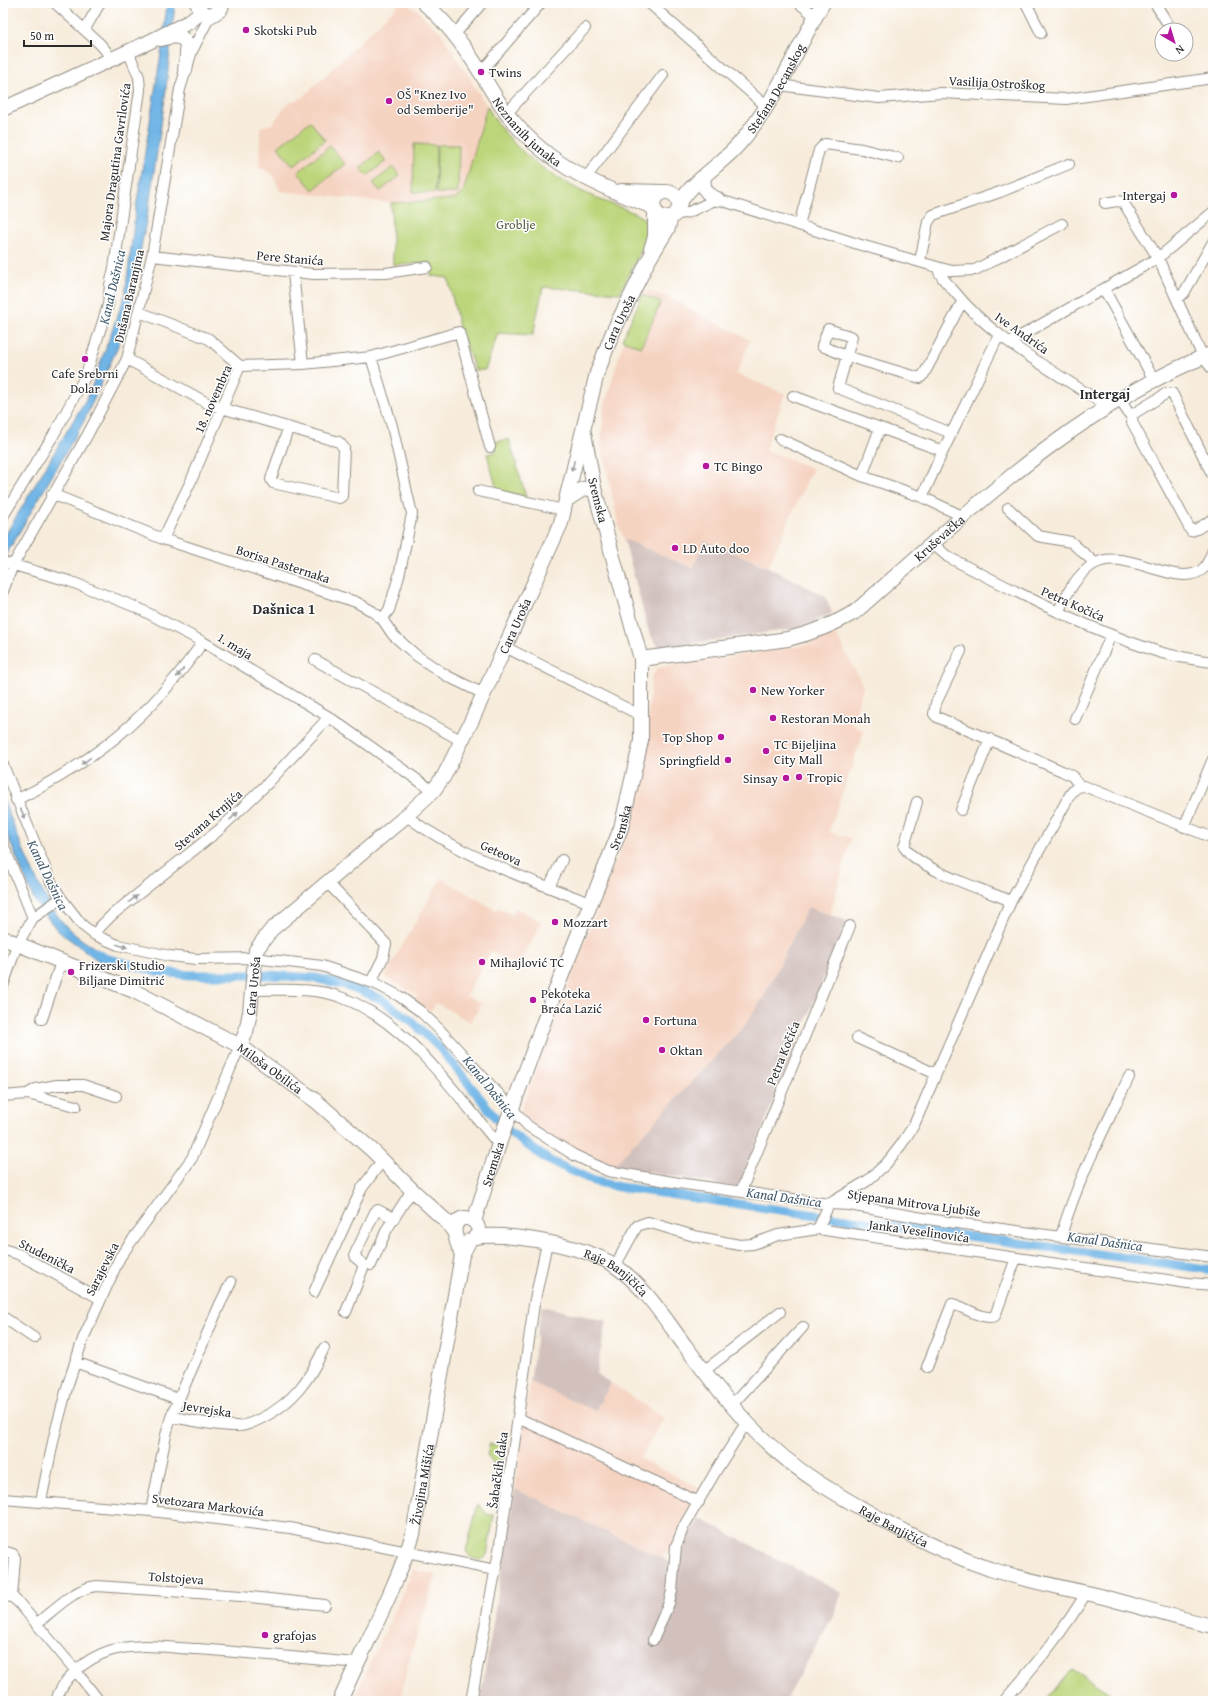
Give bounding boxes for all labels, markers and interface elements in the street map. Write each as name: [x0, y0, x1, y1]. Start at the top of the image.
place label: Skotski Pub: [254, 21, 317, 40]
scale bar: [24, 22, 91, 48]
north arrow: [1154, 22, 1194, 62]
marker: Skotski Pub: [241, 25, 251, 35]
text: 50 m: [30, 27, 54, 44]
street label: Stefana Decanskog: [742, 39, 810, 137]
text: N: [1172, 41, 1188, 59]
place label: Twins: [489, 63, 522, 82]
marker: Twins: [476, 67, 486, 77]
street label: Vasilija Ostroškog: [948, 71, 1046, 95]
street label: Majora Dragutina Gavrilovića: [94, 81, 136, 242]
place label: OŠ "Knez Ivo od Semberije": [397, 85, 474, 119]
street label: Neznanih junaka: [488, 93, 566, 171]
marker: OŠ "Knez Ivo od Semberije": [384, 96, 394, 106]
place label: Intergaj: [1123, 186, 1166, 205]
marker: Intergaj: [1169, 190, 1179, 200]
park label: Groblje: [496, 215, 536, 234]
street label: Pere Stanića: [256, 246, 325, 270]
water label: Kanal Dašnica: [93, 247, 130, 327]
street label: Dušana Baranjina: [109, 247, 149, 345]
street label: Cara Uroša: [597, 290, 640, 353]
street label: Ive Andrića: [991, 307, 1054, 359]
marker: Cafe Srebrni Dolar: [80, 354, 90, 364]
street label: 18. novembra: [189, 361, 237, 436]
place label: Cafe Srebrni Dolar: [52, 364, 119, 398]
district label: Intergaj: [1080, 384, 1130, 404]
place label: TC Bingo: [714, 457, 763, 476]
one-way arrow: [570, 460, 576, 472]
marker: TC Bingo: [701, 461, 711, 471]
street label: Sremska: [583, 475, 613, 526]
street label: Kruševačka: [909, 509, 969, 565]
place label: LD Auto doo: [683, 539, 750, 558]
street label: Borisa Pasternaka: [234, 540, 333, 588]
marker: LD Auto doo: [670, 543, 680, 553]
street label: Petra Kočića: [1038, 582, 1109, 627]
street label: Cara Uroša: [494, 594, 536, 657]
district label: Dašnica 1: [252, 598, 316, 619]
street label: 1. maja: [214, 628, 257, 665]
one-way arrow: [176, 668, 185, 679]
place label: New Yorker: [761, 681, 825, 700]
marker: New Yorker: [748, 685, 758, 695]
place label: Restoran Monah: [781, 709, 871, 728]
marker: Restoran Monah: [768, 713, 778, 723]
place label: Top Shop: [662, 728, 713, 747]
marker: Top Shop: [716, 732, 726, 742]
place label: TC Bijeljina City Mall: [774, 735, 837, 769]
marker: TC Bijeljina City Mall: [761, 746, 771, 756]
place label: Springfield: [659, 751, 720, 770]
marker: Springfield: [723, 755, 733, 765]
one-way arrow: [80, 757, 91, 765]
place label: Tropic: [807, 768, 843, 787]
place label: Sinsay: [743, 769, 779, 788]
marker: Tropic: [794, 772, 804, 782]
marker: Sinsay: [781, 773, 791, 783]
street label: Stevana Krnjića: [170, 784, 247, 855]
street label: Sremska: [604, 802, 636, 853]
one-way arrow: [20, 809, 26, 820]
one-way arrow: [229, 812, 239, 821]
water label: Kanal Dašnica: [22, 836, 74, 914]
street label: Geteova: [477, 836, 525, 871]
one-way arrow: [128, 894, 139, 903]
place label: Mozzart: [563, 913, 608, 932]
marker: Mozzart: [550, 917, 560, 927]
one-way arrow: [116, 943, 128, 949]
place label: Mihajlović TC: [490, 953, 564, 972]
street label: Cara Uroša: [240, 955, 265, 1016]
place label: Frizerski Studio Biljane Dimitrić: [79, 956, 165, 990]
marker: Mihajlović TC: [477, 957, 487, 967]
marker: Frizerski Studio Biljane Dimitrić: [66, 967, 76, 977]
place label: Pekoteka Braća Lazić: [541, 984, 602, 1018]
marker: Pekoteka Braća Lazić: [528, 995, 538, 1005]
place label: Fortuna: [654, 1011, 698, 1030]
marker: Fortuna: [641, 1015, 651, 1025]
street label: Petra Kočića: [762, 1017, 805, 1088]
street label: Miloša Obilića: [234, 1038, 307, 1098]
place label: Oktan: [670, 1041, 703, 1060]
marker: Oktan: [657, 1045, 667, 1055]
water label: Kanal Dašnica: [458, 1050, 522, 1123]
street label: Sremska: [476, 1138, 509, 1189]
water label: Kanal Dašnica: [744, 1182, 824, 1212]
street label: Stjepana Mitrova Ljubiše: [846, 1184, 982, 1222]
street label: Janka Veselinovića: [866, 1214, 971, 1248]
water label: Kanal Dašnica: [1065, 1226, 1145, 1256]
street label: Studenička: [16, 1234, 79, 1279]
street label: Sarajevska: [80, 1238, 124, 1299]
street label: Raje Banjičića: [582, 1243, 653, 1301]
street label: Jevrejska: [179, 1395, 234, 1422]
street label: Šabačkih đaka: [483, 1430, 513, 1510]
street label: Živojina Mišića: [405, 1441, 438, 1526]
street label: Svetozara Markovića: [151, 1489, 266, 1521]
street label: Raje Banjičića: [856, 1500, 932, 1552]
street label: Tolstojeva: [148, 1567, 205, 1589]
place label: grafojas: [273, 1626, 316, 1645]
marker: grafojas: [260, 1630, 270, 1640]

